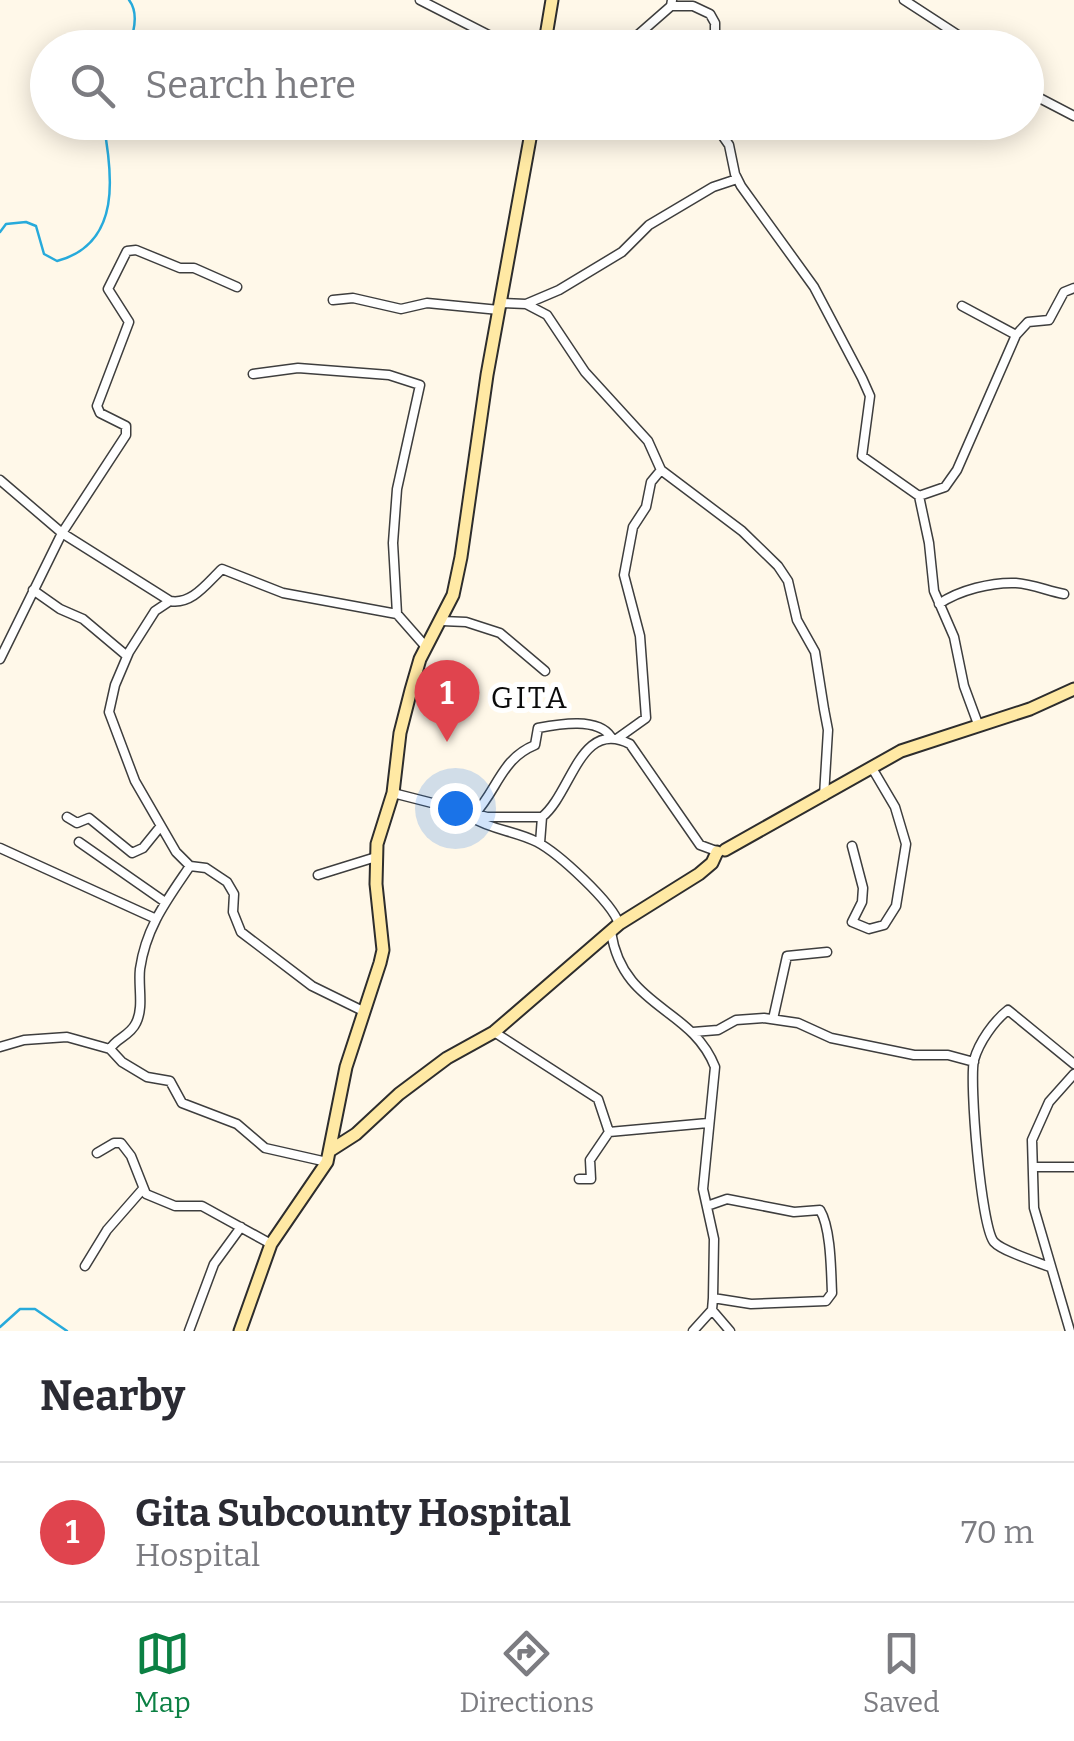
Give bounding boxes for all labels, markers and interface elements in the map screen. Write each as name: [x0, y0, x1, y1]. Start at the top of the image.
search box: [30, 30, 1044, 140]
icon: search: [65, 58, 120, 113]
text: Search here: [145, 62, 356, 108]
pin: 1: [414, 660, 480, 742]
district label: GITA: [491, 680, 569, 716]
your location: [430, 783, 481, 834]
text: Nearby: [40, 1371, 185, 1421]
text: Gita Subcounty Hospital: [135, 1490, 571, 1536]
text: 1: [66, 1513, 79, 1551]
text: 70 m: [961, 1513, 1034, 1551]
text: Hospital: [135, 1536, 260, 1574]
tab: Map: [134, 1626, 191, 1719]
tab: Directions: [459, 1626, 594, 1719]
tab: Saved: [863, 1626, 940, 1719]

